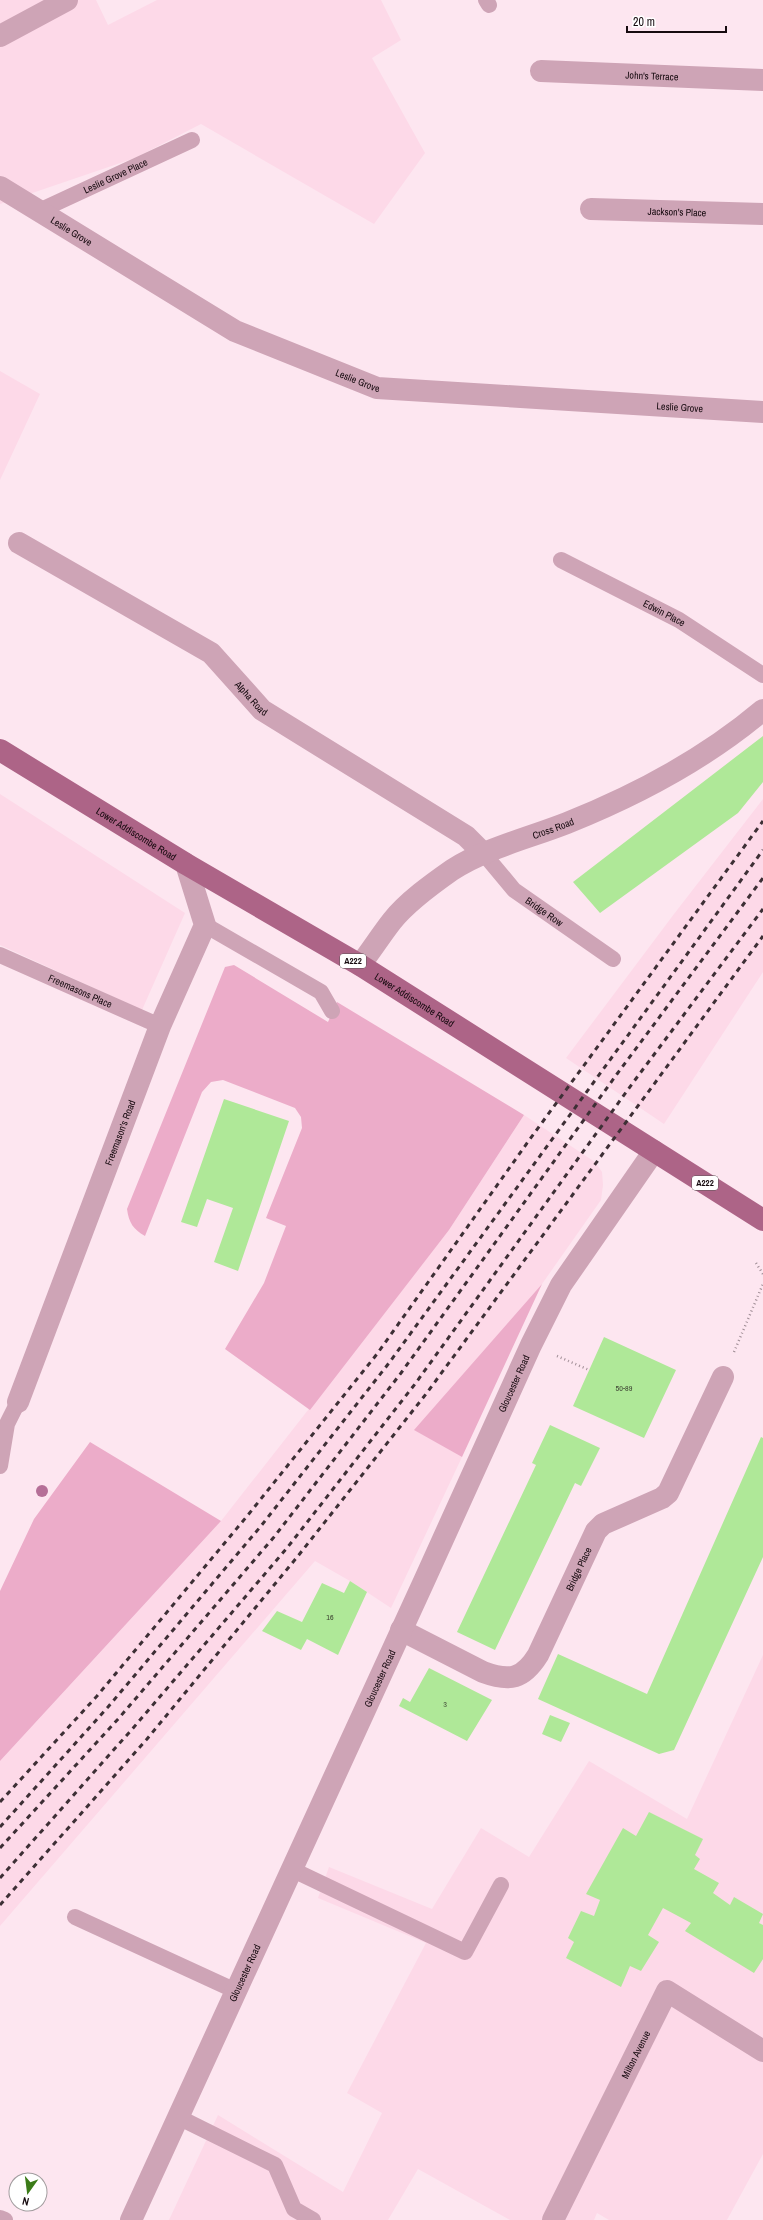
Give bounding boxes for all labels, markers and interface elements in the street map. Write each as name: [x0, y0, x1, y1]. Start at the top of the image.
scale bar: [627, 8, 726, 34]
text: 20 m: [633, 14, 655, 30]
street label: John's Terrace: [625, 68, 679, 83]
street label: Leslie Grove Place: [81, 155, 150, 196]
street label: Jackson's Place: [647, 204, 707, 219]
street label: Leslie Grove: [48, 213, 95, 249]
street label: Leslie Grove: [334, 366, 380, 395]
street label: Leslie Grove: [656, 399, 704, 415]
street label: Edwin Place: [641, 596, 688, 629]
street label: Alpha Road: [232, 677, 270, 719]
street label: Lower Addiscombe Road: [94, 804, 179, 863]
street label: Cross Road: [530, 814, 576, 842]
street label: Bridge Row: [523, 894, 566, 929]
road number: A222: [340, 954, 366, 968]
street label: Lower Addiscombe Road: [372, 970, 457, 1030]
street label: Freemasons Place: [47, 971, 115, 1011]
street label: Freemason's Road: [101, 1098, 138, 1167]
road number: A222: [692, 1176, 718, 1190]
street label: Gloucester Road: [495, 1353, 532, 1414]
house number: 50-89: [616, 1383, 633, 1393]
street label: Bridge Place: [562, 1544, 594, 1593]
house number: 16: [326, 1612, 334, 1622]
street label: Gloucester Road: [361, 1648, 398, 1709]
house number: 3: [443, 1699, 447, 1709]
street label: Gloucester Road: [226, 1942, 263, 2003]
street label: Milton Avenue: [618, 2028, 653, 2081]
north arrow: [8, 2172, 48, 2212]
text: N: [21, 2194, 30, 2209]

